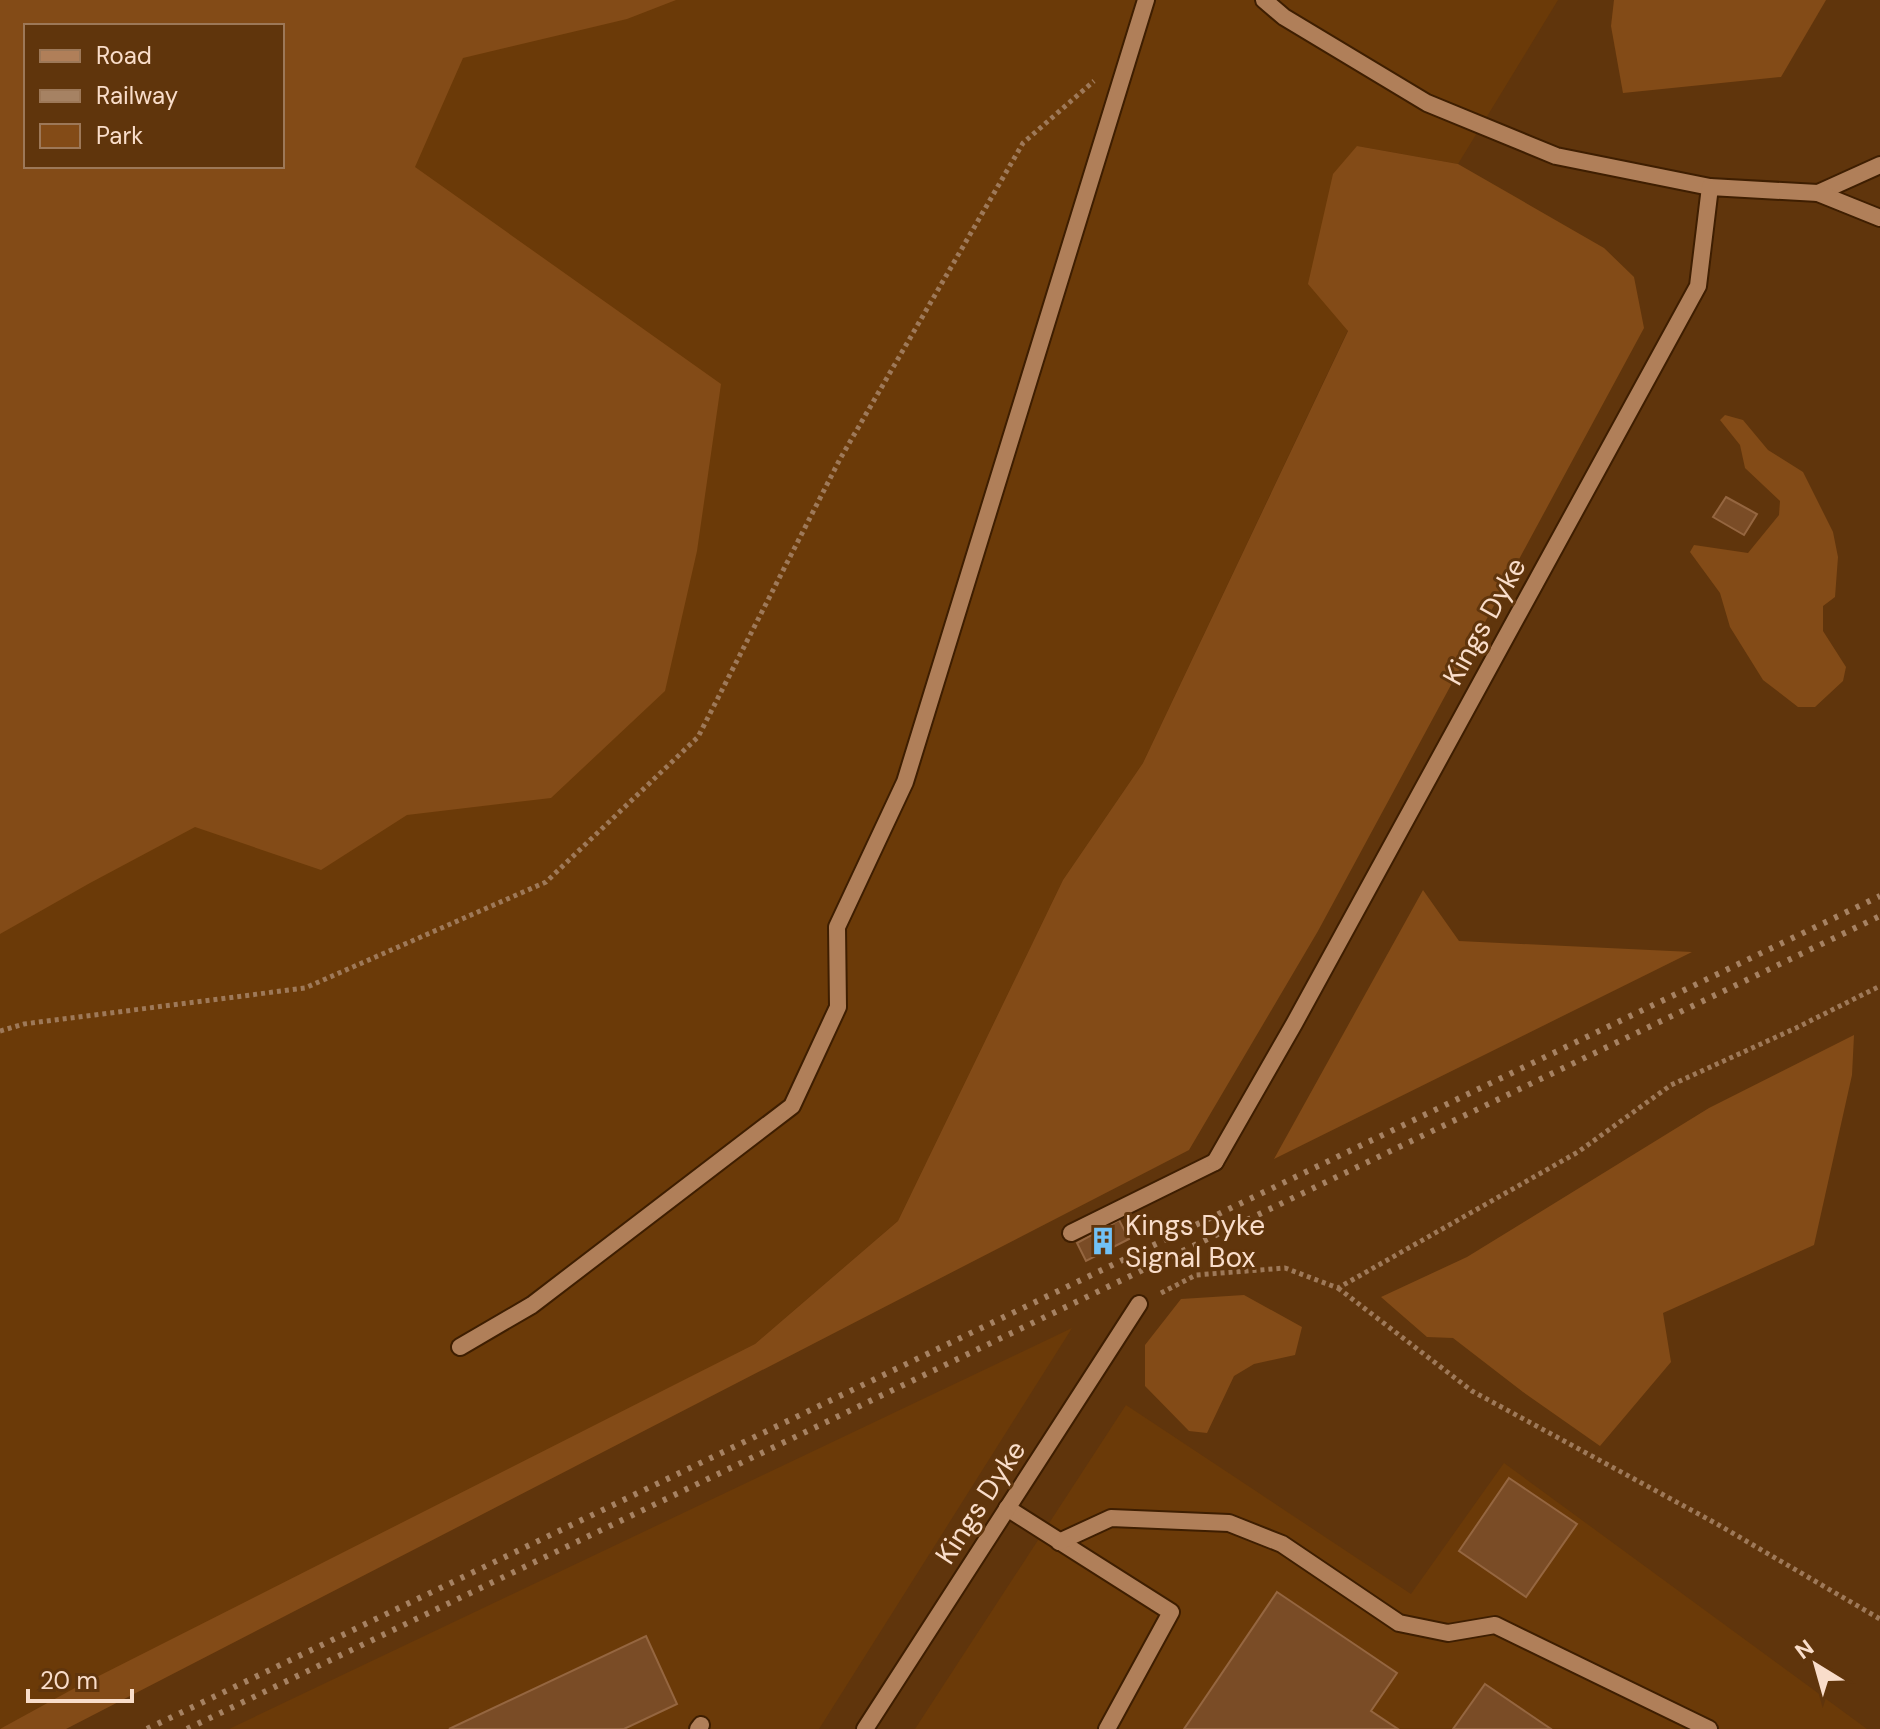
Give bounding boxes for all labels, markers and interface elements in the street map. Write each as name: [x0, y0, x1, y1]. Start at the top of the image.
legend: [24, 24, 284, 168]
text: Road: [96, 40, 152, 71]
text: Railway: [96, 80, 178, 111]
text: Park: [96, 120, 143, 151]
street label: Kings Dyke: [1434, 551, 1535, 691]
place label: Kings Dyke Signal Box: [1125, 1207, 1265, 1276]
building icon: Kings Dyke Signal Box: [1088, 1226, 1118, 1256]
street label: Kings Dyke: [927, 1433, 1034, 1571]
north arrow: [1776, 1625, 1856, 1705]
text: N: [1789, 1633, 1819, 1666]
scale bar: [28, 1653, 132, 1703]
text: 20 m: [40, 1665, 98, 1696]

